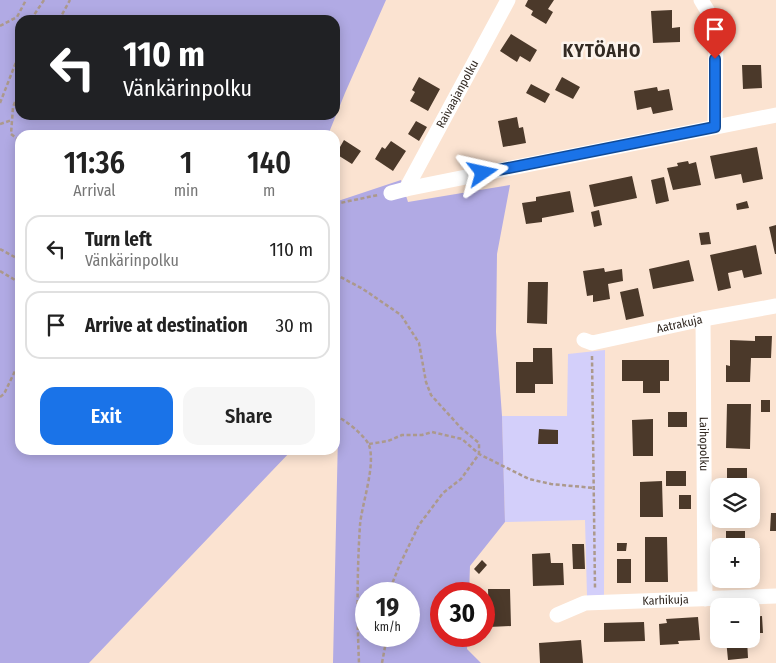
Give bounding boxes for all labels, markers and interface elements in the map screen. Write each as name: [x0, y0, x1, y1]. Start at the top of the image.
pin: [694, 8, 736, 59]
icon: arrive: [701, 15, 729, 43]
text: 110 m: [123, 33, 205, 75]
icon: left: [40, 35, 105, 100]
district label: KYTÖAHO: [563, 40, 641, 62]
street label: Raivaajanpolku: [433, 58, 481, 130]
text: Vänkärinpolku: [123, 75, 252, 102]
text: 11:36: [64, 145, 125, 181]
text: 1: [180, 145, 192, 181]
text: 140: [247, 145, 291, 181]
position arrow: [456, 146, 508, 198]
text: Arrival: [73, 181, 116, 200]
text: min: [174, 181, 199, 200]
text: m: [263, 181, 275, 200]
text: Turn left: [85, 228, 152, 251]
icon: left: [42, 235, 70, 263]
text: 110 m: [269, 238, 313, 261]
text: Vänkärinpolku: [85, 251, 179, 270]
icon: arrive: [42, 311, 70, 339]
street label: Aatrakuja: [655, 312, 704, 336]
text: Arrive at destination: [85, 314, 248, 337]
text: 30 m: [275, 314, 313, 337]
button: Exit: [40, 387, 173, 445]
button: Share: [183, 387, 315, 445]
street label: Laihopolku: [697, 417, 711, 471]
map controls: [710, 478, 760, 648]
button: layers: [710, 478, 760, 528]
button: +: [710, 538, 760, 588]
speed limit sign: 30: [430, 582, 495, 647]
street label: Karhikuja: [642, 592, 689, 608]
text: 19: [376, 593, 399, 623]
button: −: [710, 598, 760, 648]
text: km/h: [374, 620, 401, 634]

